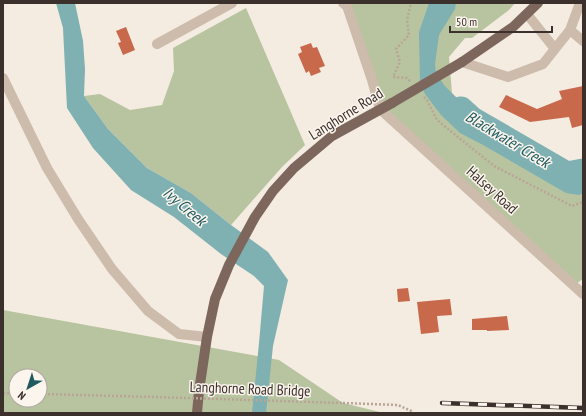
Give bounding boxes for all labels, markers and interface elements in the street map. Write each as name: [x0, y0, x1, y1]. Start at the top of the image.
scale bar: [450, 8, 552, 34]
text: 50 m: [456, 14, 477, 29]
street label: Langhorne Road: [305, 83, 386, 144]
water label: Blackwater Creek: [462, 106, 555, 173]
street label: Halsey Road: [463, 162, 522, 218]
water label: Ivy Creek: [159, 182, 212, 231]
north arrow: [8, 368, 48, 408]
street label: Langhorne Road Bridge: [189, 377, 311, 400]
text: N: [15, 388, 28, 403]

